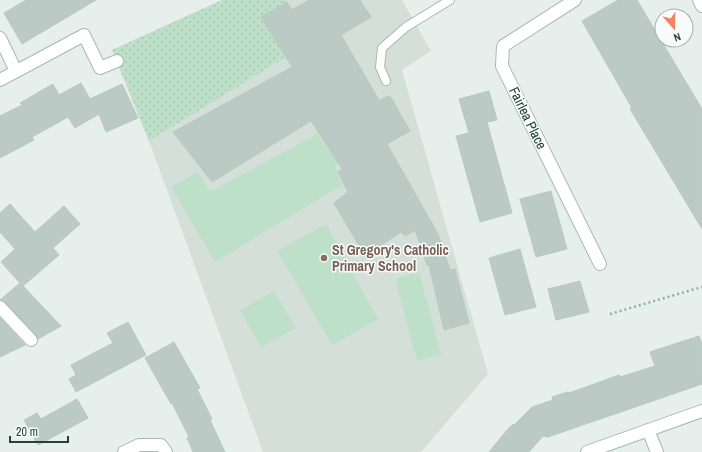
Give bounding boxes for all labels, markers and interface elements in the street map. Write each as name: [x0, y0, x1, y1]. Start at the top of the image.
north arrow: [654, 8, 694, 48]
text: N: [672, 30, 683, 45]
street label: Fairlea Place: [505, 84, 551, 152]
place label: St Gregory's Catholic Primary School: [332, 241, 449, 275]
marker: St Gregory's Catholic Primary School: [319, 253, 329, 263]
scale bar: [10, 418, 68, 444]
text: 20 m: [16, 424, 38, 440]

